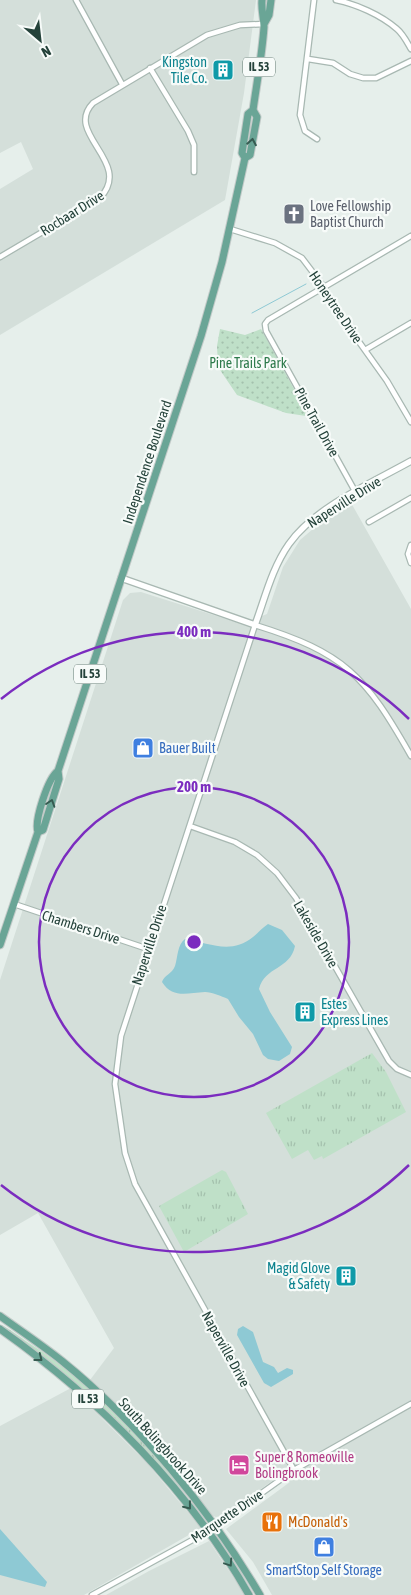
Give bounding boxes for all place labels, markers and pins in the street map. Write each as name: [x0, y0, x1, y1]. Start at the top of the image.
place label: Kingston Tile Co.: [162, 54, 207, 86]
building icon: Kingston Tile Co.: [211, 58, 235, 82]
place label: Love Fellowship Baptist Church: [310, 198, 392, 230]
church icon: Love Fellowship Baptist Church: [282, 202, 306, 226]
shop icon: Bauer Built: [131, 736, 155, 760]
place label: Bauer Built: [159, 740, 216, 756]
centre of rings: [185, 933, 203, 951]
place label: Estes Express Lines: [321, 996, 388, 1028]
building icon: Estes Express Lines: [293, 1000, 317, 1024]
place label: Magid Glove & Safety: [267, 1260, 330, 1292]
building icon: Magid Glove & Safety: [334, 1264, 358, 1288]
place label: Super 8 Romeoville Bolingbrook: [255, 1449, 354, 1481]
hotel icon: Super 8 Romeoville Bolingbrook: [227, 1453, 251, 1477]
restaurant icon: McDonald's: [260, 1510, 284, 1534]
place label: McDonald's: [288, 1514, 348, 1530]
shop icon: SmartStop Self Storage: [312, 1535, 336, 1559]
place label: SmartStop Self Storage: [266, 1562, 382, 1578]

